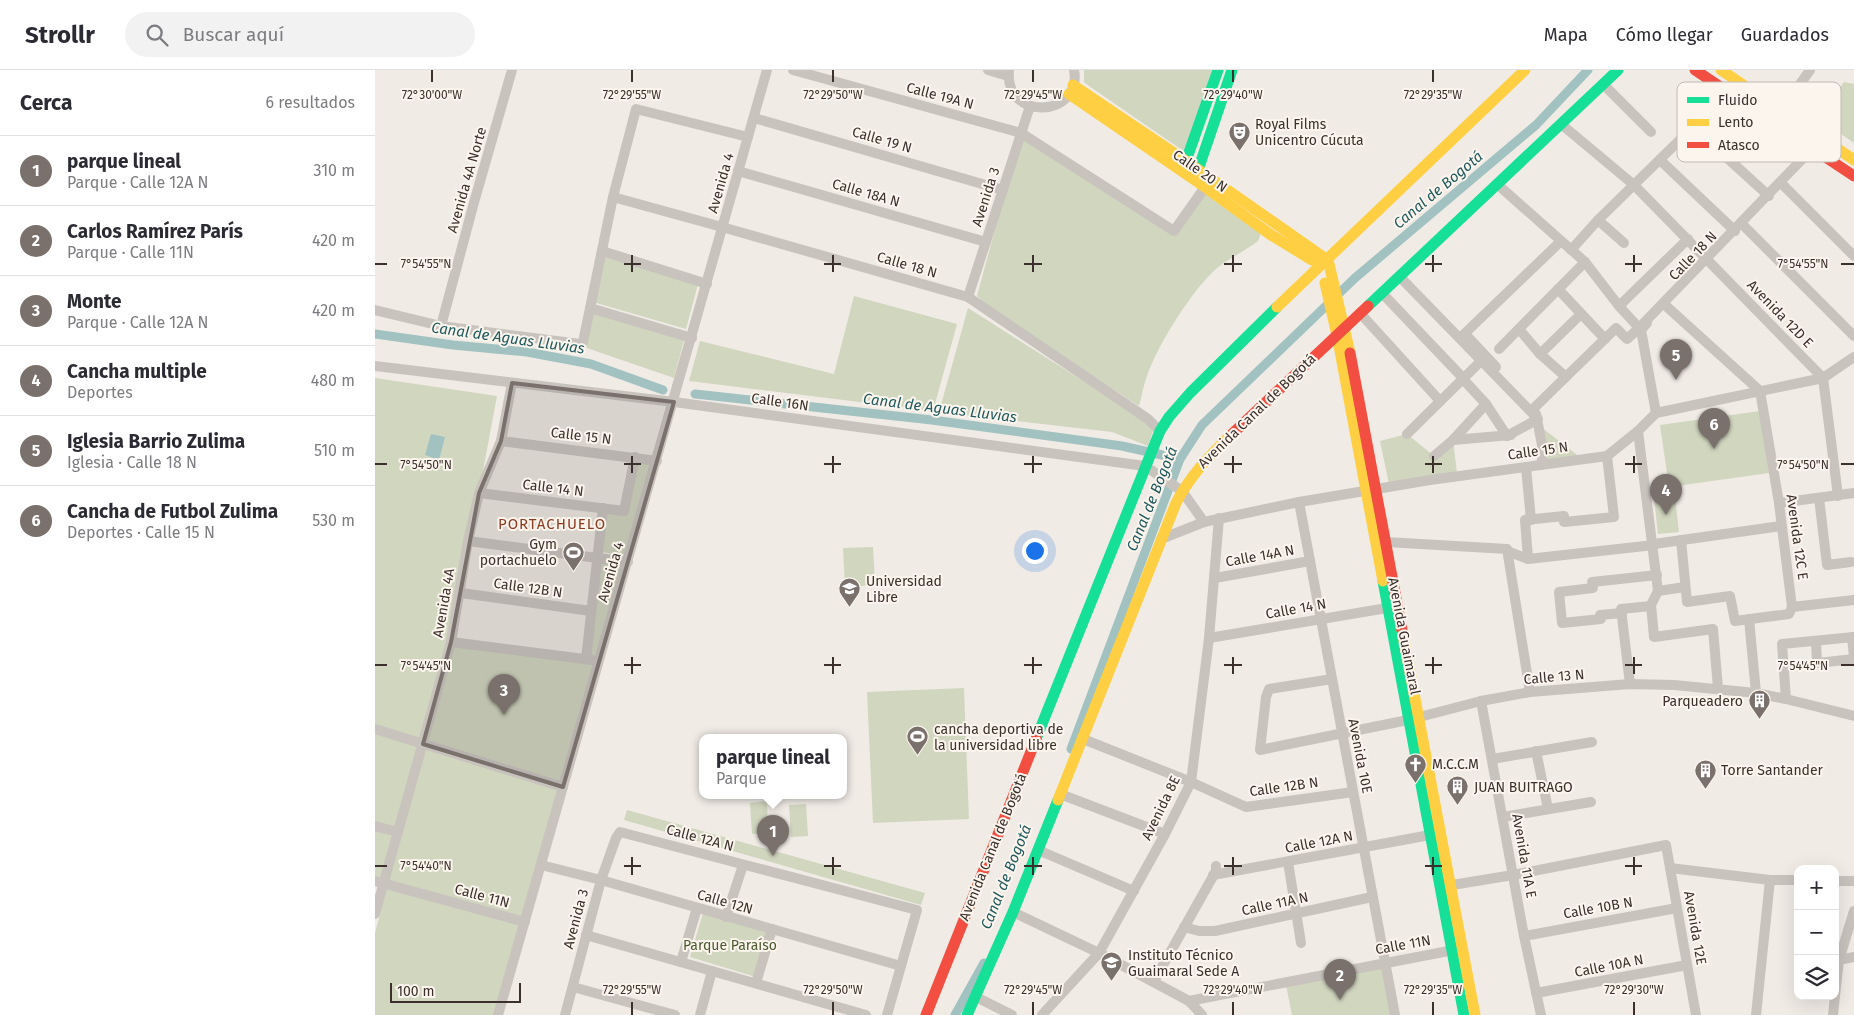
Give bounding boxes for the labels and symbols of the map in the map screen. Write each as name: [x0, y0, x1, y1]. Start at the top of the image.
street label: Calle 19A N: [904, 79, 976, 113]
legend: [1677, 82, 1841, 162]
text: 72°30'00"W: [402, 88, 462, 102]
text: 72°29'55"W: [603, 88, 661, 102]
text: 72°29'50"W: [803, 88, 863, 102]
text: 72°29'45"W: [1004, 88, 1062, 102]
text: 72°29'40"W: [1203, 88, 1263, 102]
text: 72°29'35"W: [1404, 88, 1462, 102]
text: Fluido: [1718, 92, 1757, 109]
text: Lento: [1718, 114, 1753, 131]
place label: Royal Films Unicentro Cúcuta: [1255, 116, 1364, 149]
theatre icon: Royal Films Unicentro Cúcuta: [1227, 120, 1251, 151]
street label: Calle 19 N: [850, 123, 914, 157]
street label: Avenida 4A Norte: [444, 125, 490, 235]
text: Atasco: [1718, 137, 1760, 154]
street label: Calle 20 N: [1169, 146, 1231, 196]
water label: Canal de Bogotá: [1390, 147, 1486, 233]
street label: Avenida 4: [704, 150, 738, 215]
street label: Avenida 3: [968, 165, 1004, 229]
street label: Calle 18A N: [830, 175, 902, 211]
street label: Calle 18 N: [1665, 228, 1721, 284]
street label: Calle 18 N: [875, 248, 939, 282]
text: 7°54'55"N: [401, 257, 451, 271]
text: 7°54'55"N: [1778, 257, 1828, 271]
street label: Avenida 12D E: [1743, 277, 1817, 351]
water label: Canal de Aguas Lluvias: [430, 318, 586, 358]
pin: 5: [1660, 339, 1692, 380]
street label: Avenida Canal de Bogotá: [1194, 350, 1320, 472]
street label: Calle 16N: [750, 390, 810, 414]
water label: Canal de Aguas Lluvias: [862, 390, 1018, 426]
pin: 6: [1698, 408, 1730, 449]
street label: Calle 15 N: [550, 424, 612, 448]
street label: Calle 15 N: [1507, 438, 1569, 464]
water label: Canal de Bogotá: [1123, 444, 1181, 554]
text: 7°54'50"N: [400, 458, 452, 472]
text: 7°54'50"N: [1777, 458, 1829, 472]
pin: 4: [1650, 474, 1682, 515]
street label: Calle 14 N: [521, 476, 585, 500]
street label: Avenida 12C E: [1783, 493, 1811, 581]
district label: PORTACHUELO: [498, 515, 606, 533]
place label: Gym portachuelo: [480, 536, 557, 569]
your location: [1022, 538, 1048, 564]
street label: Avenida 4: [594, 539, 628, 604]
sports icon: Gym portachuelo: [561, 540, 585, 571]
street label: Calle 14A N: [1224, 542, 1296, 570]
street label: Avenida 4A: [430, 567, 458, 639]
place label: Universidad Libre: [866, 573, 942, 606]
street label: Calle 12B N: [492, 575, 564, 601]
street label: Avenida Guaimaral: [1384, 576, 1424, 696]
school or university icon: Universidad Libre: [838, 577, 862, 608]
street label: Calle 14 N: [1264, 595, 1328, 623]
text: 7°54'45"N: [401, 659, 451, 673]
text: 7°54'45"N: [1778, 659, 1828, 673]
street label: Calle 13 N: [1523, 666, 1585, 688]
pin: 3: [488, 674, 520, 715]
building icon: Parqueadero: [1747, 689, 1771, 720]
place label: Parqueadero: [1662, 693, 1743, 710]
street label: Avenida 10E: [1344, 717, 1376, 795]
place label: cancha deportiva de la universidad libre: [934, 721, 1064, 754]
sports icon: cancha deportiva de la universidad libre: [906, 725, 930, 756]
church icon: M.C.C.M: [1404, 752, 1428, 783]
place label: M.C.C.M: [1432, 756, 1479, 773]
building icon: Torre Santander: [1693, 758, 1717, 789]
place label: Torre Santander: [1721, 762, 1824, 779]
street label: Avenida Canal de Bogotá: [956, 771, 1030, 923]
street label: Avenida 8E: [1138, 773, 1184, 843]
street label: Calle 12B N: [1248, 774, 1320, 800]
building icon: JUAN BUITRAGO: [1446, 775, 1470, 806]
place label: JUAN BUITRAGO: [1474, 779, 1573, 796]
street label: Avenida 11A E: [1508, 812, 1540, 900]
pin: 1: [757, 815, 789, 856]
street label: Calle 12A N: [665, 821, 735, 855]
water label: Canal de Bogotá: [977, 822, 1035, 932]
street label: Calle 12A N: [1284, 827, 1354, 857]
text: 7°54'40"N: [400, 859, 452, 873]
street label: Calle 11N: [453, 881, 511, 911]
street label: Calle 12N: [695, 886, 755, 918]
street label: Avenida 3: [560, 887, 592, 951]
street label: Calle 11A N: [1240, 889, 1310, 919]
street label: Avenida 12E: [1680, 890, 1710, 966]
street label: Calle 10B N: [1562, 894, 1634, 922]
street label: Calle 11N: [1374, 932, 1432, 958]
park label: Parque Paraíso: [683, 937, 777, 954]
place label: Instituto Técnico Guaimaral Sede A: [1128, 947, 1239, 980]
school or university icon: Instituto Técnico Guaimaral Sede A: [1100, 951, 1124, 982]
street label: Calle 10A N: [1573, 951, 1645, 981]
pin: 2: [1324, 959, 1356, 1000]
scale bar: [390, 980, 521, 1003]
text: 72°29'55"W: [603, 983, 661, 997]
text: 72°29'50"W: [803, 983, 863, 997]
text: 72°29'45"W: [1004, 983, 1062, 997]
text: 72°29'40"W: [1203, 983, 1263, 997]
text: 72°29'35"W: [1404, 983, 1462, 997]
text: 72°29'30"W: [1604, 983, 1664, 997]

